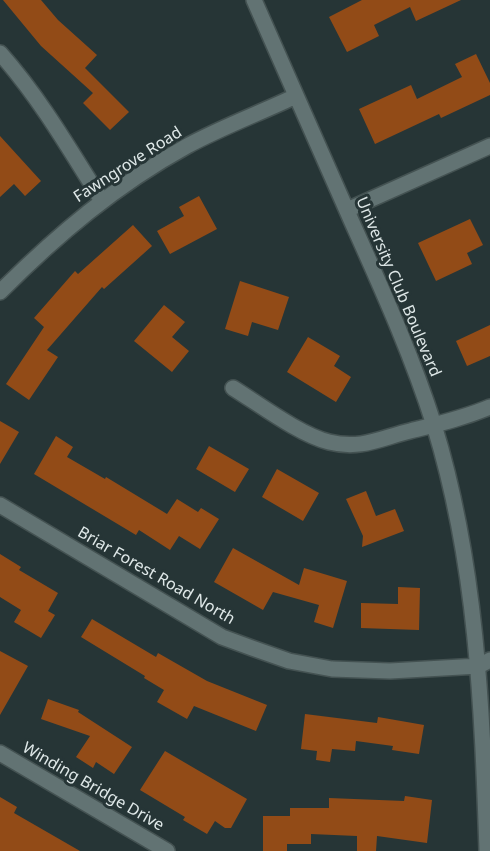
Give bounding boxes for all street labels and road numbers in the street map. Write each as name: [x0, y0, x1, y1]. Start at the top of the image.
street label: Fawngrove Road: [70, 123, 186, 207]
street label: University Club Boulevard: [351, 194, 445, 380]
street label: Briar Forest Road North: [74, 523, 238, 629]
street label: Winding Bridge Drive: [19, 739, 167, 835]

